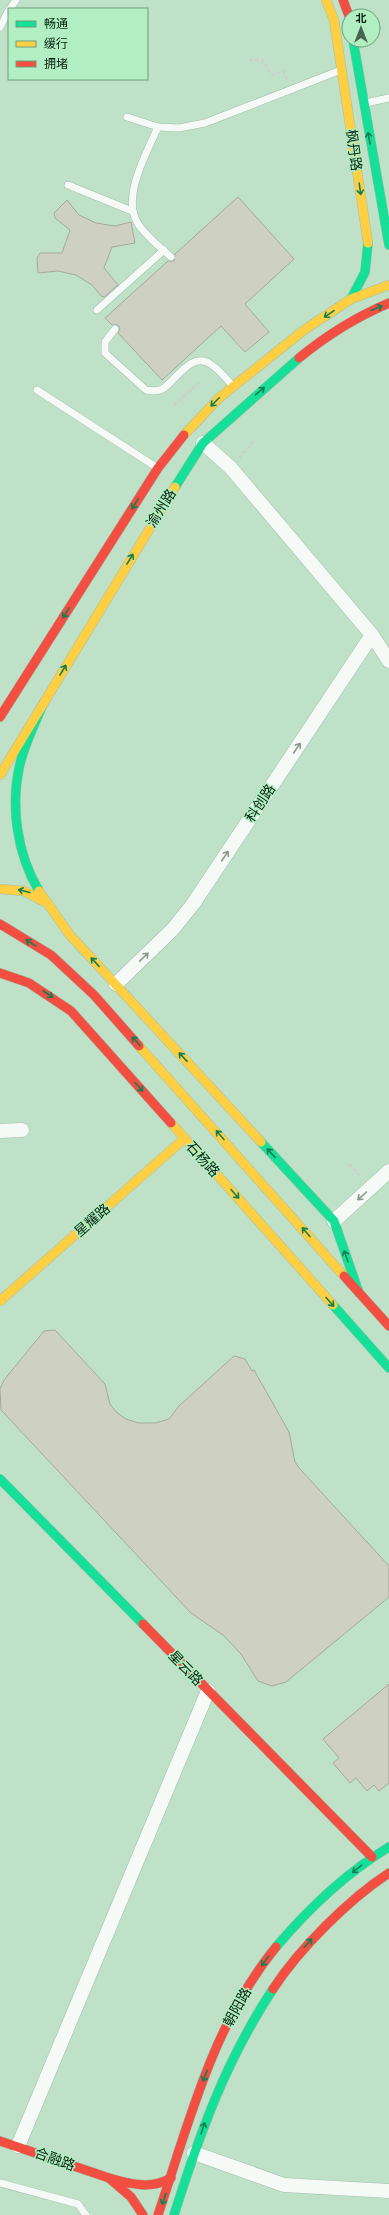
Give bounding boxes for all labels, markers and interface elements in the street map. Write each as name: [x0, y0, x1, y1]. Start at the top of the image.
legend: [8, 8, 148, 80]
north arrow: [341, 8, 381, 48]
text: 北: [356, 12, 367, 24]
text: 畅通: [44, 17, 68, 31]
text: 缓行: [44, 37, 68, 51]
text: 拥堵: [44, 57, 68, 71]
street label: 枫丹路: [343, 128, 365, 172]
one-way arrow: [365, 132, 373, 145]
one-way arrow: [356, 182, 364, 195]
one-way arrow: [370, 304, 382, 312]
one-way arrow: [323, 310, 335, 318]
one-way arrow: [255, 387, 266, 396]
one-way arrow: [210, 397, 220, 407]
street label: 渝州路: [143, 486, 179, 530]
one-way arrow: [131, 498, 140, 509]
one-way arrow: [126, 554, 134, 565]
one-way arrow: [61, 607, 69, 619]
one-way arrow: [60, 664, 68, 676]
one-way arrow: [293, 742, 301, 753]
street label: 科创路: [242, 781, 278, 825]
one-way arrow: [221, 851, 229, 862]
one-way arrow: [17, 887, 30, 894]
one-way arrow: [25, 938, 37, 946]
one-way arrow: [139, 952, 149, 962]
one-way arrow: [91, 957, 100, 967]
one-way arrow: [42, 990, 53, 998]
one-way arrow: [131, 1035, 140, 1046]
one-way arrow: [179, 1052, 188, 1062]
one-way arrow: [134, 1081, 143, 1091]
one-way arrow: [215, 1129, 224, 1140]
street label: 石杨路: [183, 1138, 223, 1180]
one-way arrow: [267, 1148, 276, 1158]
one-way arrow: [230, 1189, 239, 1199]
one-way arrow: [357, 1191, 367, 1200]
street label: 星耀路: [71, 1200, 113, 1240]
one-way arrow: [301, 1227, 310, 1237]
one-way arrow: [342, 1250, 350, 1262]
one-way arrow: [326, 1296, 335, 1307]
street label: 星云路: [166, 1647, 206, 1689]
one-way arrow: [351, 1865, 362, 1874]
one-way arrow: [304, 1938, 313, 1949]
one-way arrow: [261, 1955, 269, 1966]
street label: 朝阳路: [220, 1985, 254, 2029]
one-way arrow: [201, 2069, 209, 2081]
one-way arrow: [200, 2121, 207, 2134]
street label: 合融路: [33, 2144, 77, 2174]
one-way arrow: [159, 2193, 167, 2205]

